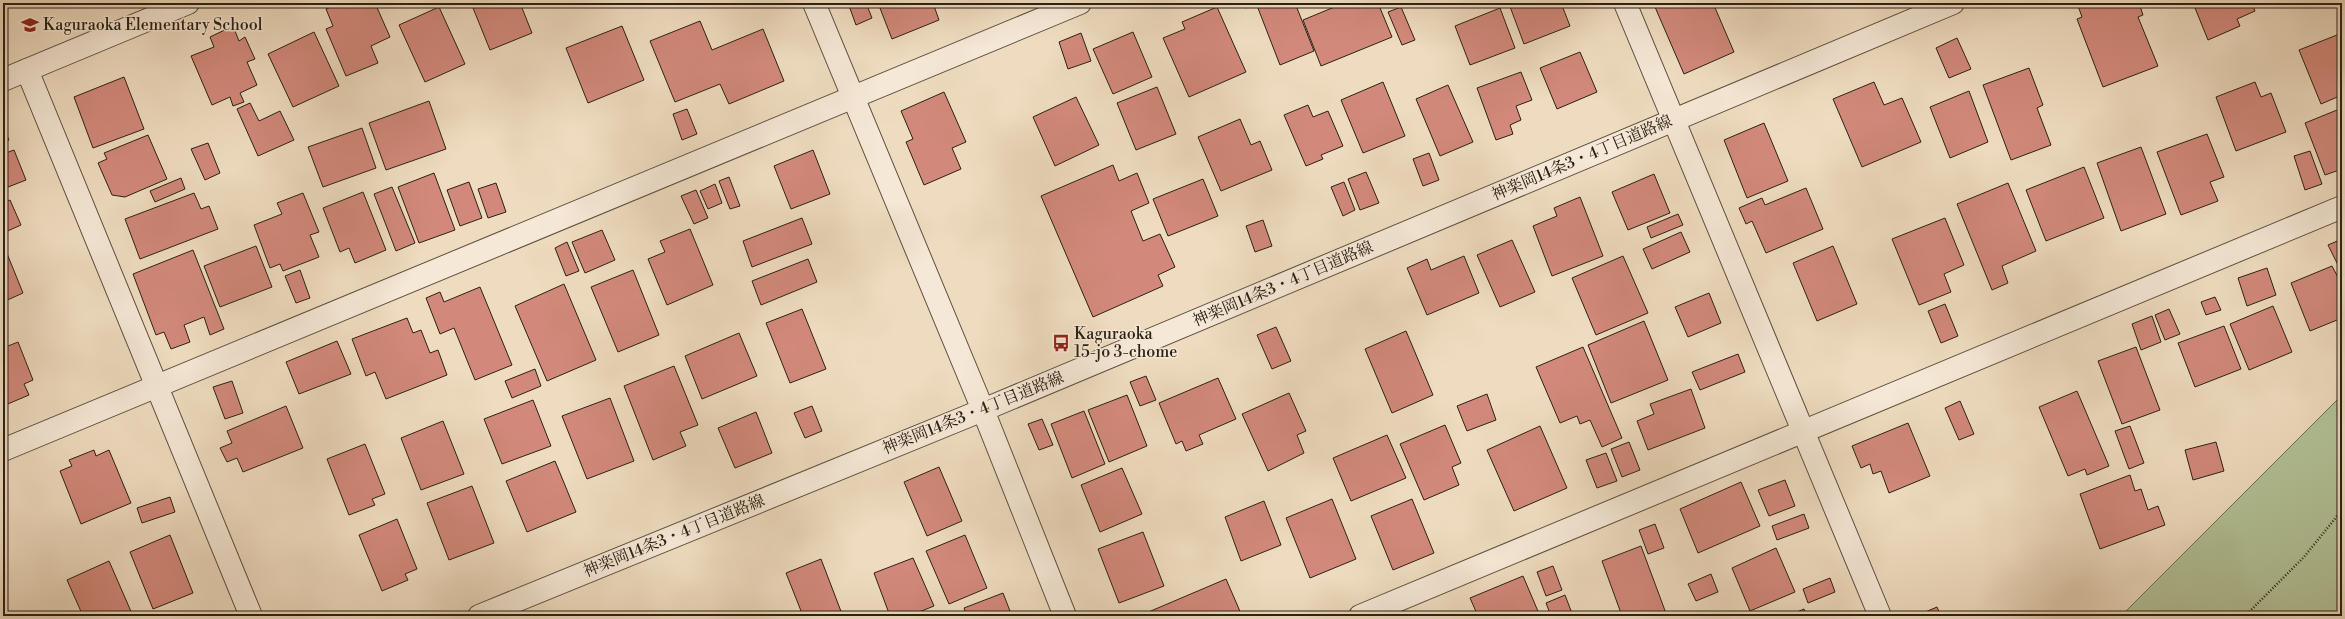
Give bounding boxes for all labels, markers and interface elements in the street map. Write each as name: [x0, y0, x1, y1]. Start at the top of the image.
school or university icon: Kaguraoka Elementary School: [20, 15, 40, 35]
place label: Kaguraoka Elementary School: [43, 15, 263, 35]
street label: 神楽岡14条3・4丁目道路線: [1489, 111, 1675, 205]
street label: 神楽岡14条3・4丁目道路線: [1190, 237, 1376, 331]
place label: Kaguraoka 15-jo 3-chome: [1074, 324, 1177, 362]
bus stop icon: Kaguraoka 15-jo 3-chome: [1051, 333, 1071, 353]
street label: 神楽岡14条3・4丁目道路線: [879, 367, 1067, 459]
street label: 神楽岡14条3・4丁目道路線: [580, 490, 768, 582]

